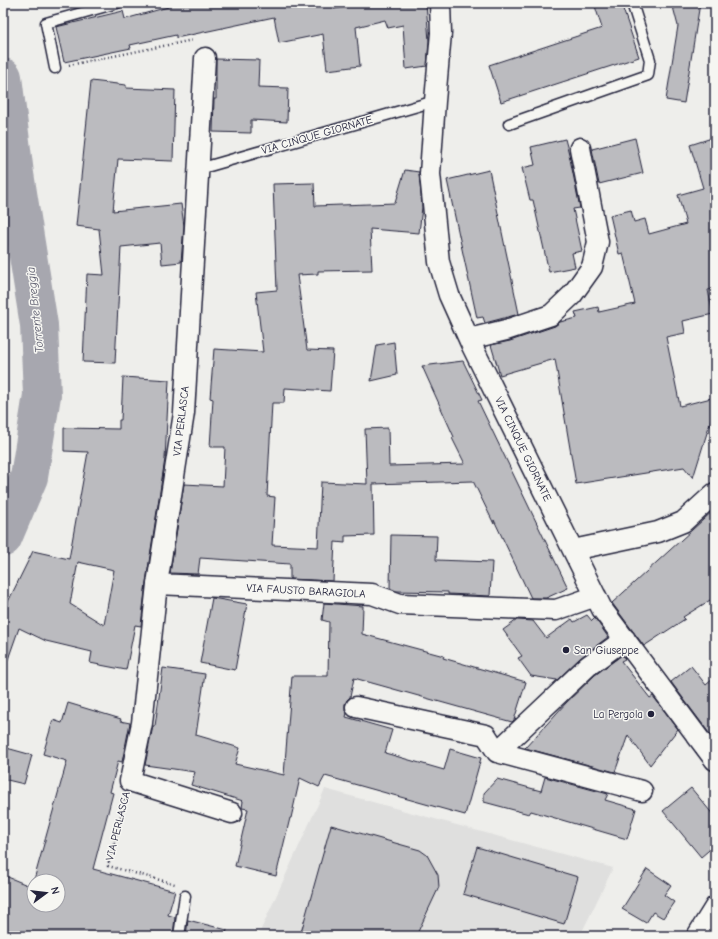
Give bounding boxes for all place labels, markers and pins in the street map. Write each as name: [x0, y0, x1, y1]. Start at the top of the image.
place label: San Giuseppe: [574, 644, 639, 657]
marker: San Giuseppe: [561, 645, 571, 655]
place label: La Pergola: [593, 708, 643, 721]
marker: La Pergola: [646, 709, 656, 719]

